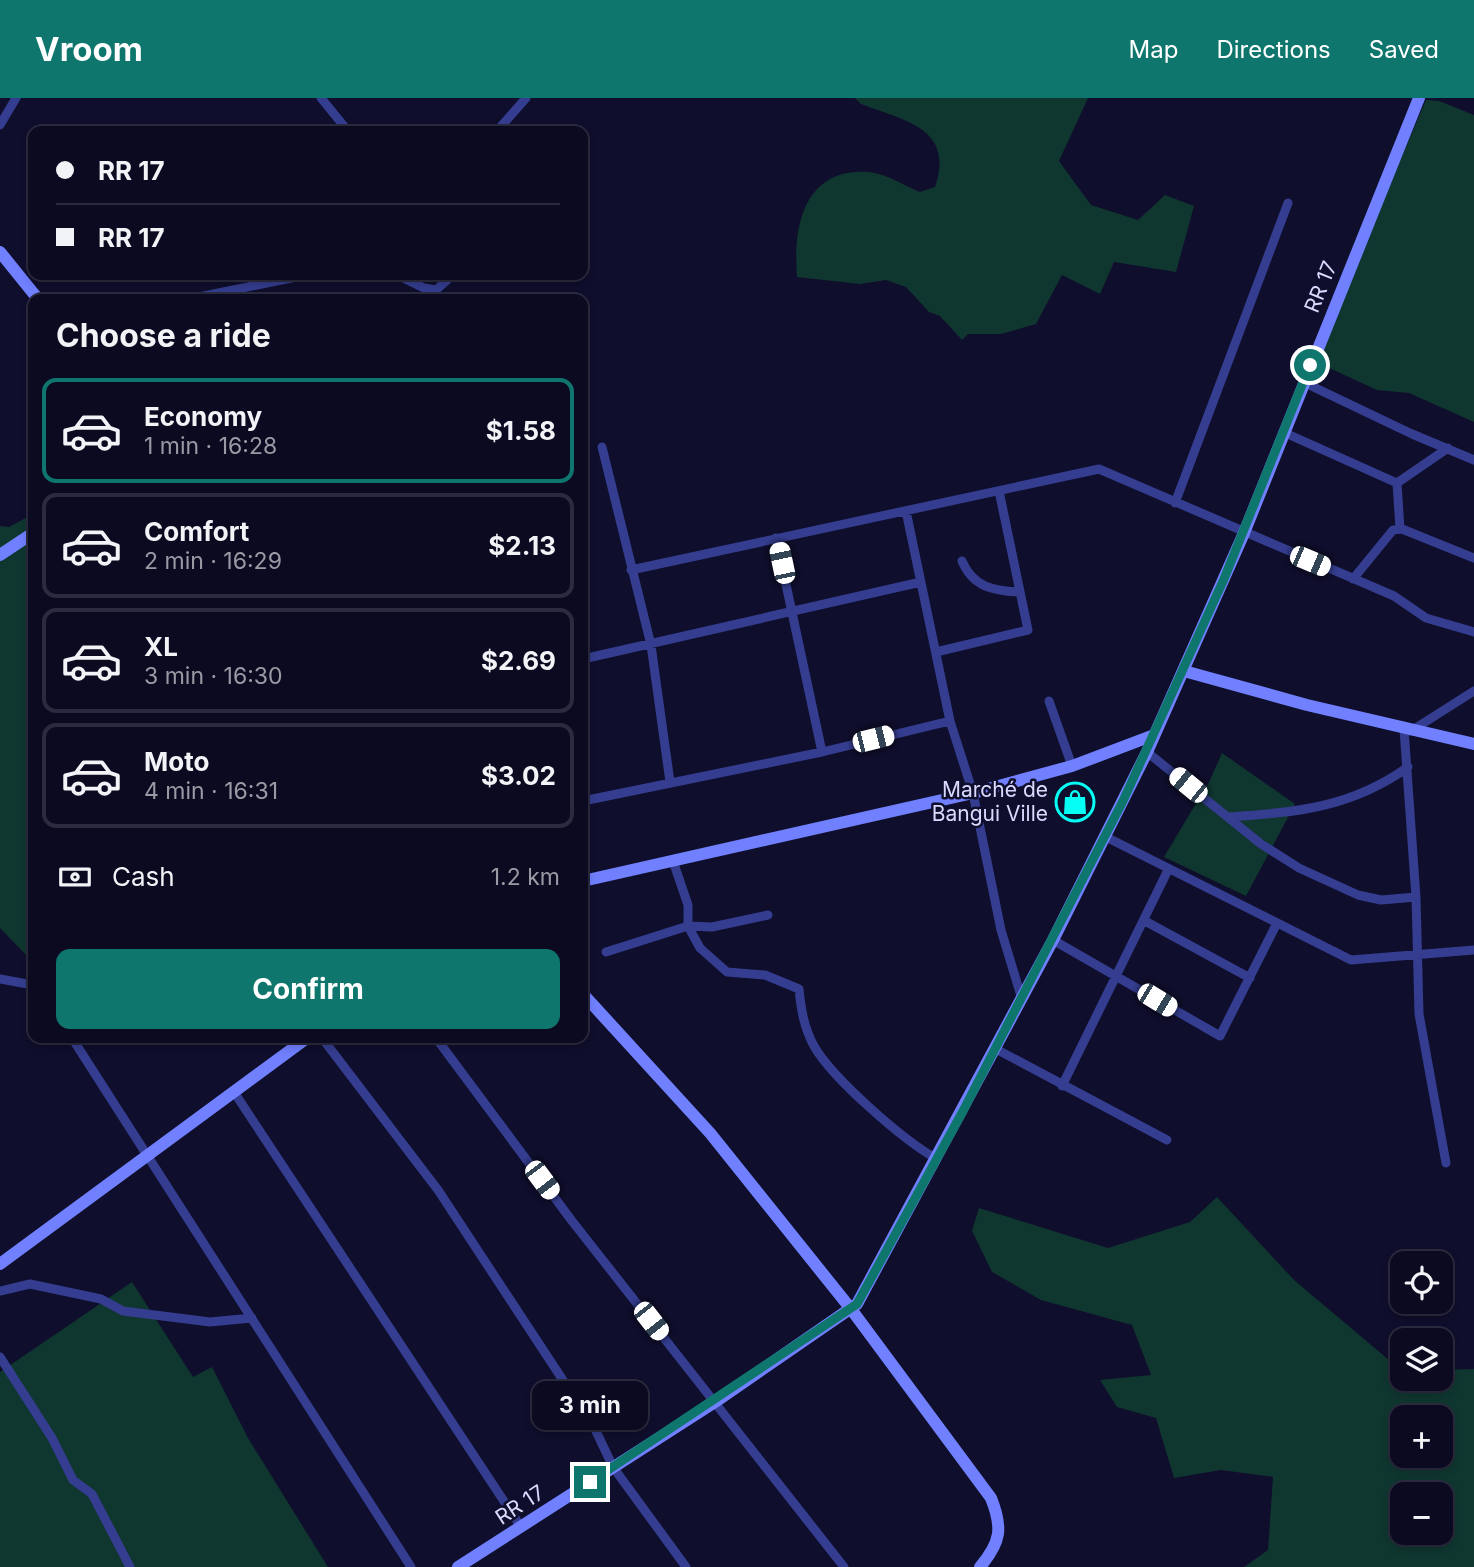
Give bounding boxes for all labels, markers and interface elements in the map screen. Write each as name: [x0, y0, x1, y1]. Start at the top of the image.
text: Vroom: [35, 29, 143, 69]
text: Map: [1129, 35, 1178, 64]
text: Directions: [1216, 35, 1331, 64]
text: Saved: [1369, 35, 1439, 64]
text: RR 17: [98, 155, 165, 186]
text: RR 17: [98, 222, 165, 253]
street label: RR 17: [1299, 257, 1342, 316]
text: Choose a ride: [56, 316, 271, 355]
route start: [1294, 349, 1326, 381]
icon: car: [60, 399, 123, 462]
text: Economy: [144, 401, 262, 432]
text: $1.58: [486, 415, 556, 446]
text: 1 min · 16:28: [144, 432, 277, 460]
icon: car: [60, 514, 123, 577]
text: Comfort: [144, 516, 249, 547]
text: $2.13: [488, 530, 556, 561]
car: [768, 540, 797, 586]
car: [1287, 543, 1334, 579]
text: 2 min · 16:29: [144, 547, 282, 575]
icon: car: [60, 629, 123, 692]
text: XL: [144, 631, 178, 662]
text: $2.69: [481, 645, 556, 676]
text: 3 min · 16:30: [144, 662, 283, 690]
car: [851, 724, 896, 754]
icon: car: [60, 744, 123, 807]
text: Moto: [144, 746, 209, 777]
text: $3.02: [481, 760, 556, 791]
car: [1166, 764, 1211, 806]
text: 4 min · 16:31: [144, 777, 278, 805]
place label: Marché de Bangui Ville: [932, 777, 1048, 826]
shop icon: Marché de Bangui Ville: [1054, 781, 1096, 823]
icon: cash: [56, 858, 94, 896]
text: Cash: [112, 861, 175, 892]
text: 1.2 km: [491, 863, 560, 891]
button: Confirm: [56, 949, 560, 1029]
car: [1134, 980, 1181, 1020]
car: [521, 1157, 564, 1203]
map controls: [1390, 1251, 1453, 1545]
button: locate: [1390, 1251, 1453, 1314]
car: [630, 1298, 673, 1344]
button: layers: [1390, 1328, 1453, 1391]
callout: 3 min: [532, 1380, 648, 1430]
text: 3 min: [559, 1391, 621, 1419]
button: +: [1390, 1405, 1453, 1468]
route end: [574, 1466, 606, 1498]
street label: RR 17: [491, 1480, 549, 1530]
button: −: [1390, 1482, 1453, 1545]

